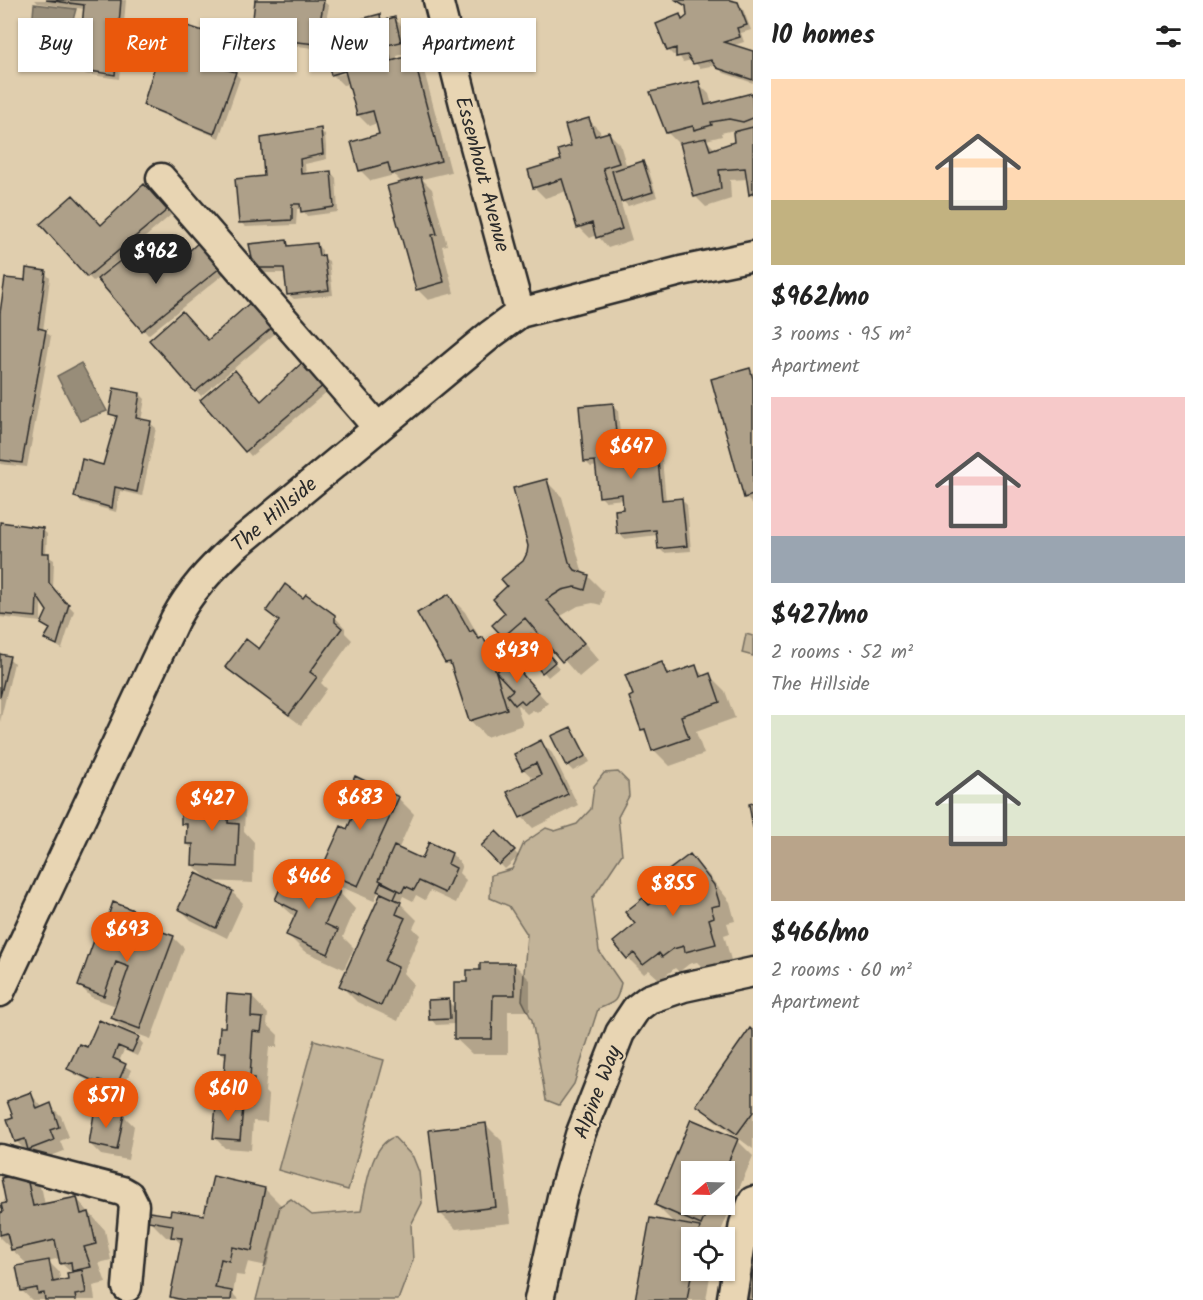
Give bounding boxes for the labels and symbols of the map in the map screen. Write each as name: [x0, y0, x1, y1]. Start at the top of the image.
street label: Essenhout Avenue: [445, 93, 518, 256]
pin: $962: [120, 234, 192, 285]
pin: $647: [595, 429, 667, 480]
street label: The Hillside: [225, 469, 326, 561]
pin: $439: [481, 633, 553, 684]
pin: $683: [324, 780, 396, 831]
pin: $427: [176, 781, 248, 832]
pin: $466: [273, 859, 345, 910]
pin: $855: [637, 866, 709, 917]
pin: $693: [91, 912, 163, 963]
street label: Alpine Way: [565, 1041, 631, 1144]
pin: $610: [192, 1071, 264, 1122]
pin: $571: [70, 1078, 142, 1129]
north arrow: [681, 1161, 735, 1215]

